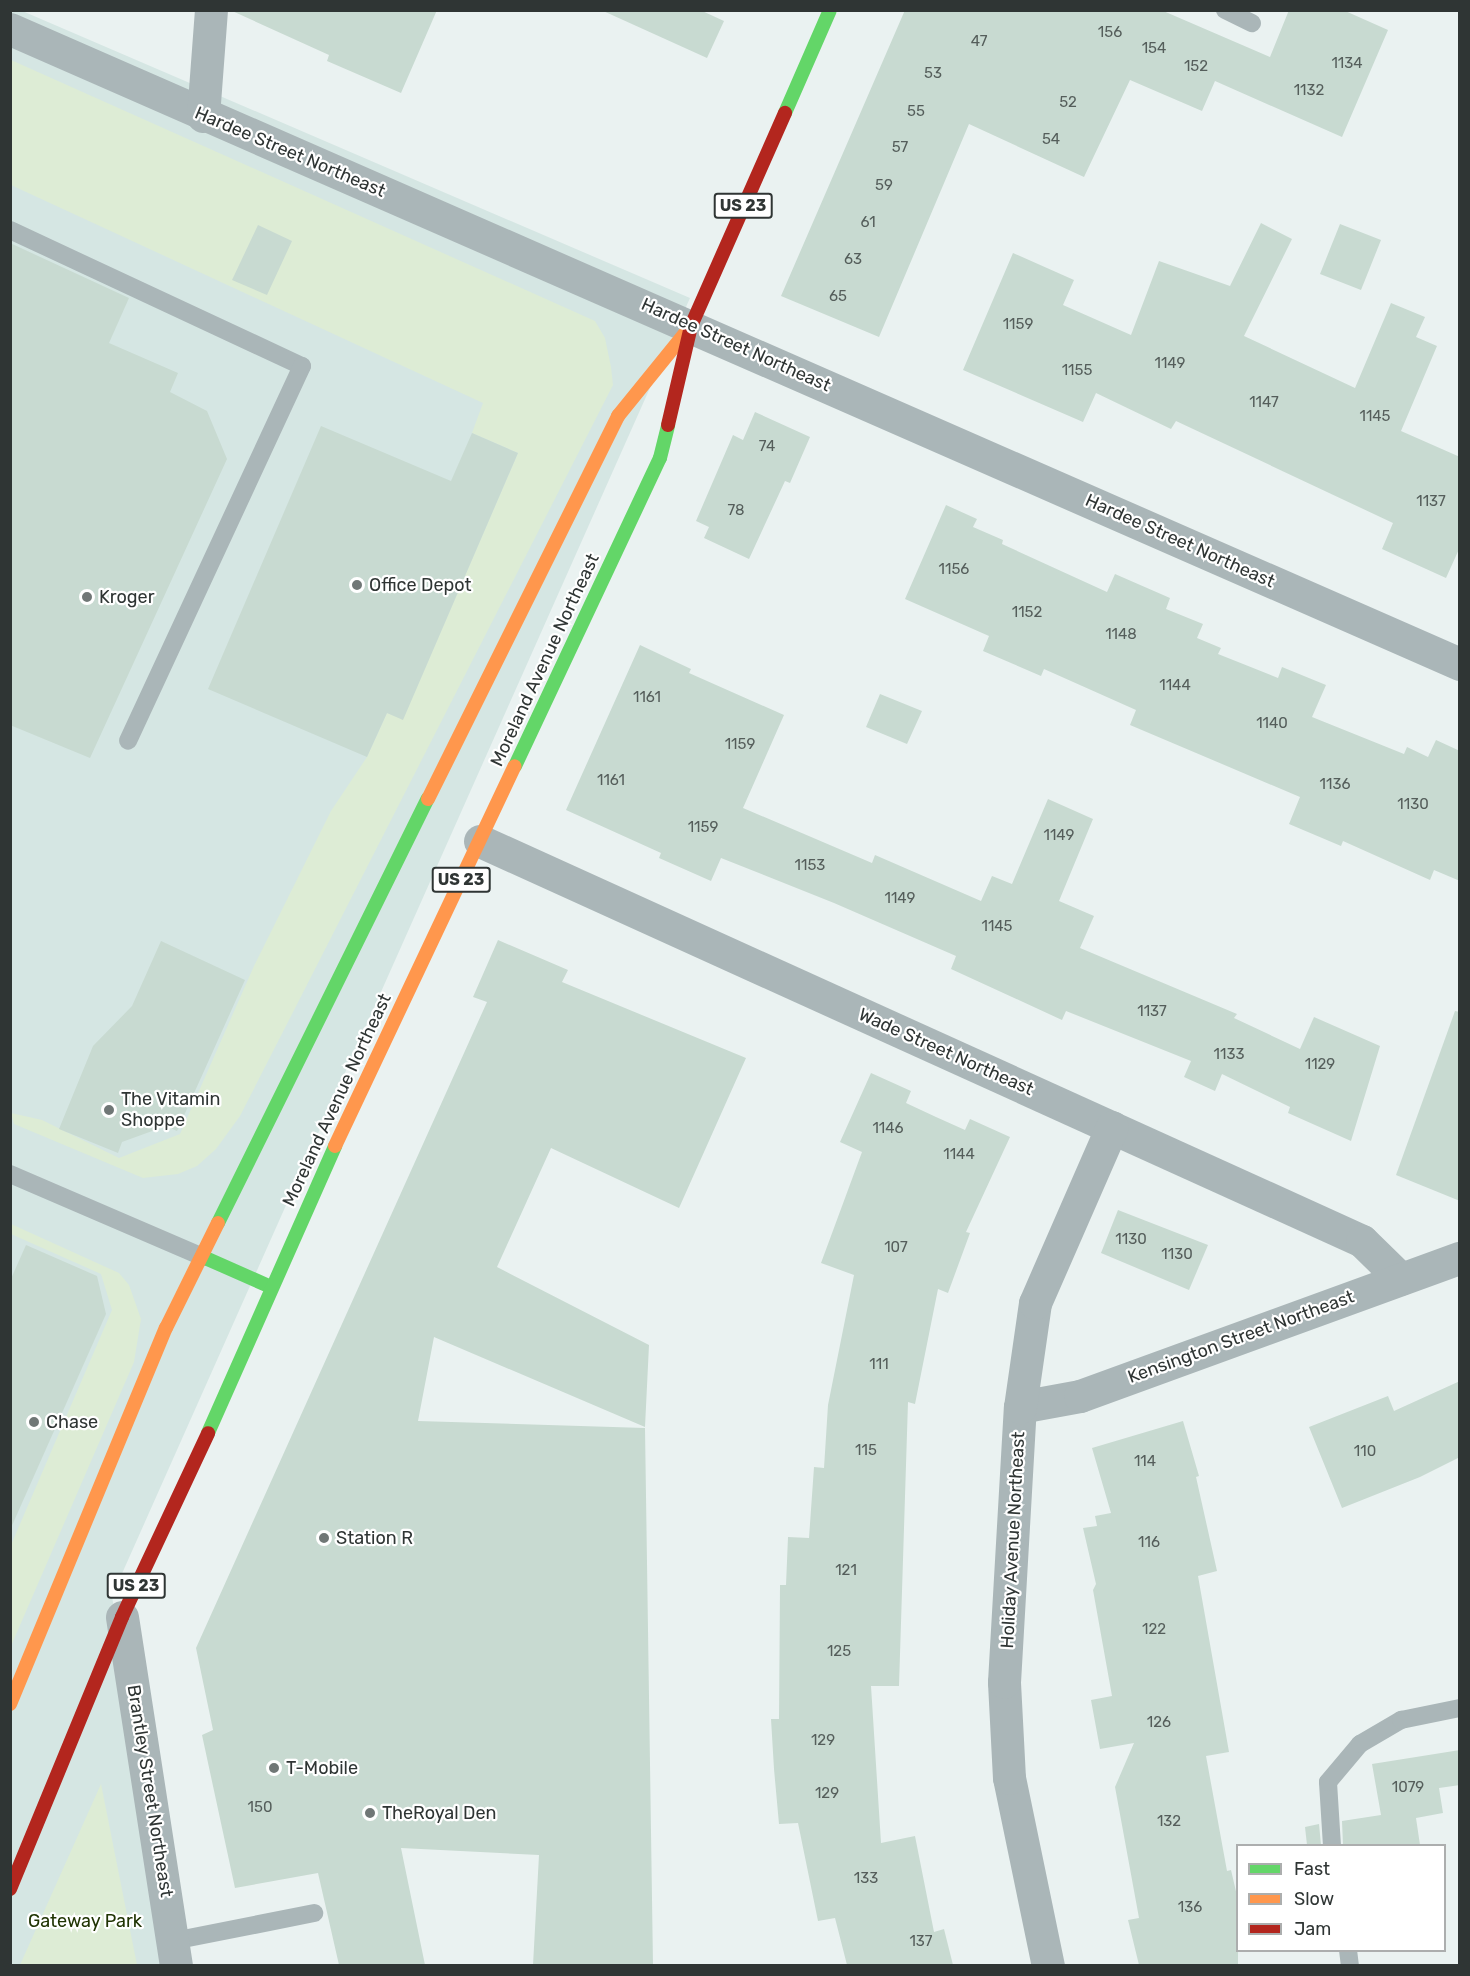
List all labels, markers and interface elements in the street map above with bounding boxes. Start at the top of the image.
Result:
house number: 156 [1098,24,1122,42]
house number: 47 [971,33,987,51]
house number: 154 [1142,40,1166,58]
house number: 1134 [1331,55,1363,73]
house number: 152 [1184,58,1208,76]
house number: 53 [924,65,942,83]
house number: 1132 [1294,82,1324,100]
house number: 52 [1059,94,1077,112]
street label: Hardee Street Northeast [191,102,389,202]
house number: 55 [907,103,925,121]
house number: 54 [1042,131,1060,149]
house number: 57 [892,139,908,157]
house number: 59 [875,177,893,195]
road number: US 23 [713,193,773,219]
house number: 61 [860,214,876,232]
house number: 63 [844,251,862,269]
house number: 65 [829,288,847,306]
street label: Hardee Street Northeast [638,293,834,397]
house number: 1159 [1003,316,1033,334]
house number: 1149 [1155,355,1185,373]
house number: 1155 [1062,362,1092,380]
house number: 1147 [1249,394,1279,412]
house number: 1145 [1359,408,1391,426]
house number: 74 [759,438,775,456]
street label: Hardee Street Northeast [1082,489,1278,593]
house number: 1137 [1416,493,1446,511]
house number: 78 [727,502,745,520]
street label: Moreland Avenue Northeast [486,550,604,770]
house number: 1156 [939,561,969,579]
place label: Office Depot [369,574,472,596]
marker: Office Depot [350,578,364,592]
place label: Kroger [99,586,154,608]
marker: Kroger [80,590,94,604]
house number: 1152 [1012,604,1042,622]
house number: 1148 [1105,626,1137,644]
house number: 1144 [1159,677,1191,695]
house number: 1161 [633,689,661,707]
house number: 1140 [1256,715,1288,733]
house number: 1159 [725,736,755,754]
house number: 1161 [597,772,625,790]
house number: 1136 [1320,776,1350,794]
house number: 1130 [1397,796,1429,814]
house number: 1159 [688,819,718,837]
house number: 1149 [1044,827,1074,845]
house number: 1153 [795,857,825,875]
road number: US 23 [431,867,491,893]
house number: 1149 [885,890,915,908]
house number: 1145 [981,918,1013,936]
street label: Moreland Avenue Northeast [278,990,396,1210]
house number: 1137 [1137,1003,1167,1021]
street label: Wade Street Northeast [855,1004,1037,1100]
house number: 1133 [1214,1046,1244,1064]
house number: 1129 [1305,1056,1335,1074]
place label: The Vitamin Shoppe [121,1089,221,1132]
marker: The Vitamin Shoppe [102,1103,116,1117]
house number: 1146 [872,1120,904,1138]
house number: 1144 [943,1146,975,1164]
house number: 1130 [1115,1231,1147,1249]
house number: 107 [884,1239,908,1257]
house number: 1130 [1161,1246,1193,1264]
street label: Kensington Street Northeast [1125,1286,1357,1388]
house number: 111 [869,1356,889,1374]
place label: Chase [46,1411,98,1433]
marker: Chase [27,1415,41,1429]
street label: Holiday Avenue Northeast [997,1431,1029,1649]
house number: 115 [855,1442,877,1460]
house number: 110 [1354,1443,1376,1461]
house number: 114 [1134,1453,1156,1471]
place label: Station R [336,1527,413,1549]
marker: Station R [317,1531,331,1545]
house number: 116 [1138,1534,1160,1552]
house number: 121 [835,1562,857,1580]
road number: US 23 [106,1573,166,1599]
house number: 122 [1142,1621,1166,1639]
house number: 125 [827,1643,851,1661]
street label: Brantley Street Northeast [122,1683,178,1899]
house number: 126 [1147,1714,1171,1732]
house number: 129 [811,1732,835,1750]
place label: T-Mobile [286,1757,358,1779]
marker: T-Mobile [267,1761,281,1775]
house number: 1079 [1392,1779,1424,1797]
house number: 129 [815,1785,839,1803]
house number: 150 [248,1799,272,1817]
place label: TheRoyal Den [382,1802,496,1824]
marker: TheRoyal Den [363,1806,377,1820]
house number: 132 [1157,1813,1181,1831]
legend [1236,1844,1446,1952]
text: Fast [1294,1858,1330,1880]
house number: 133 [854,1870,878,1888]
text: Slow [1294,1888,1334,1910]
house number: 136 [1178,1899,1202,1917]
park label: Gateway Park [28,1910,142,1932]
text: Jam [1294,1918,1331,1940]
house number: 137 [909,1933,933,1951]

